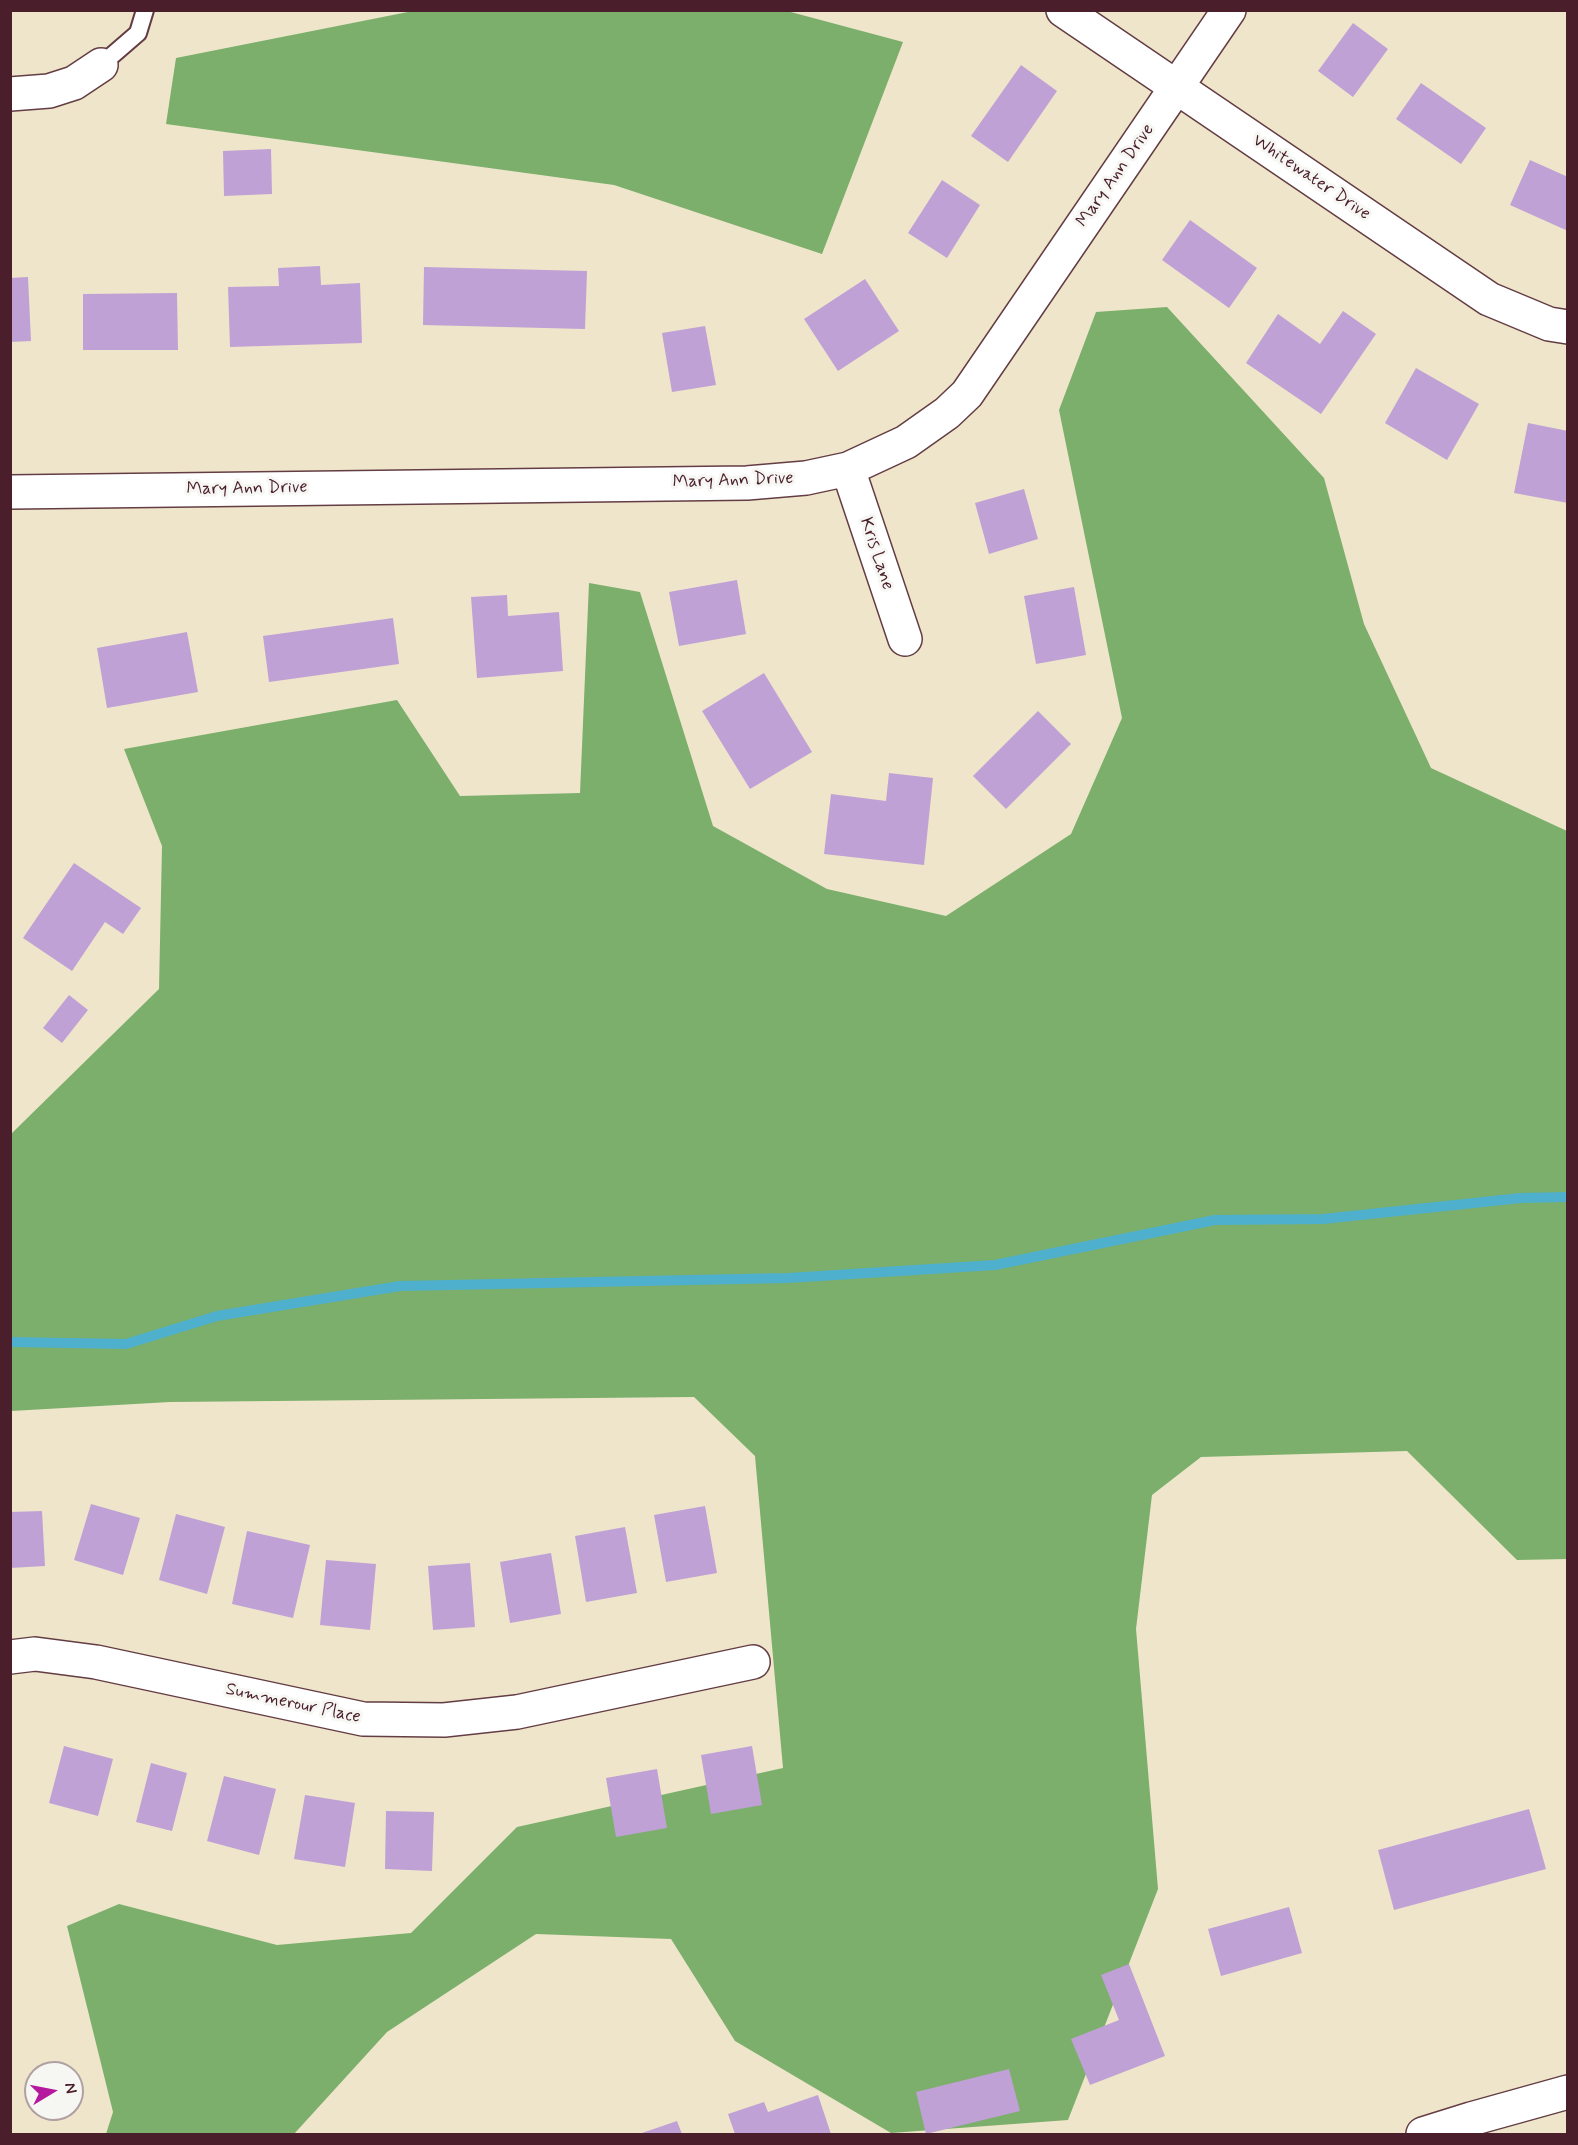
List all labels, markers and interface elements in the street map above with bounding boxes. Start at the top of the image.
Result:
street label: Mary Ann Drive [1072,120,1160,232]
street label: Whitewater Drive [1248,130,1374,226]
street label: Mary Ann Drive [672,468,794,494]
street label: Mary Ann Drive [186,477,308,501]
street label: Kris Lane [854,515,898,593]
street label: Summerour Place [223,1679,363,1729]
north arrow [24,2061,84,2121]
text: N [59,2081,82,2095]

